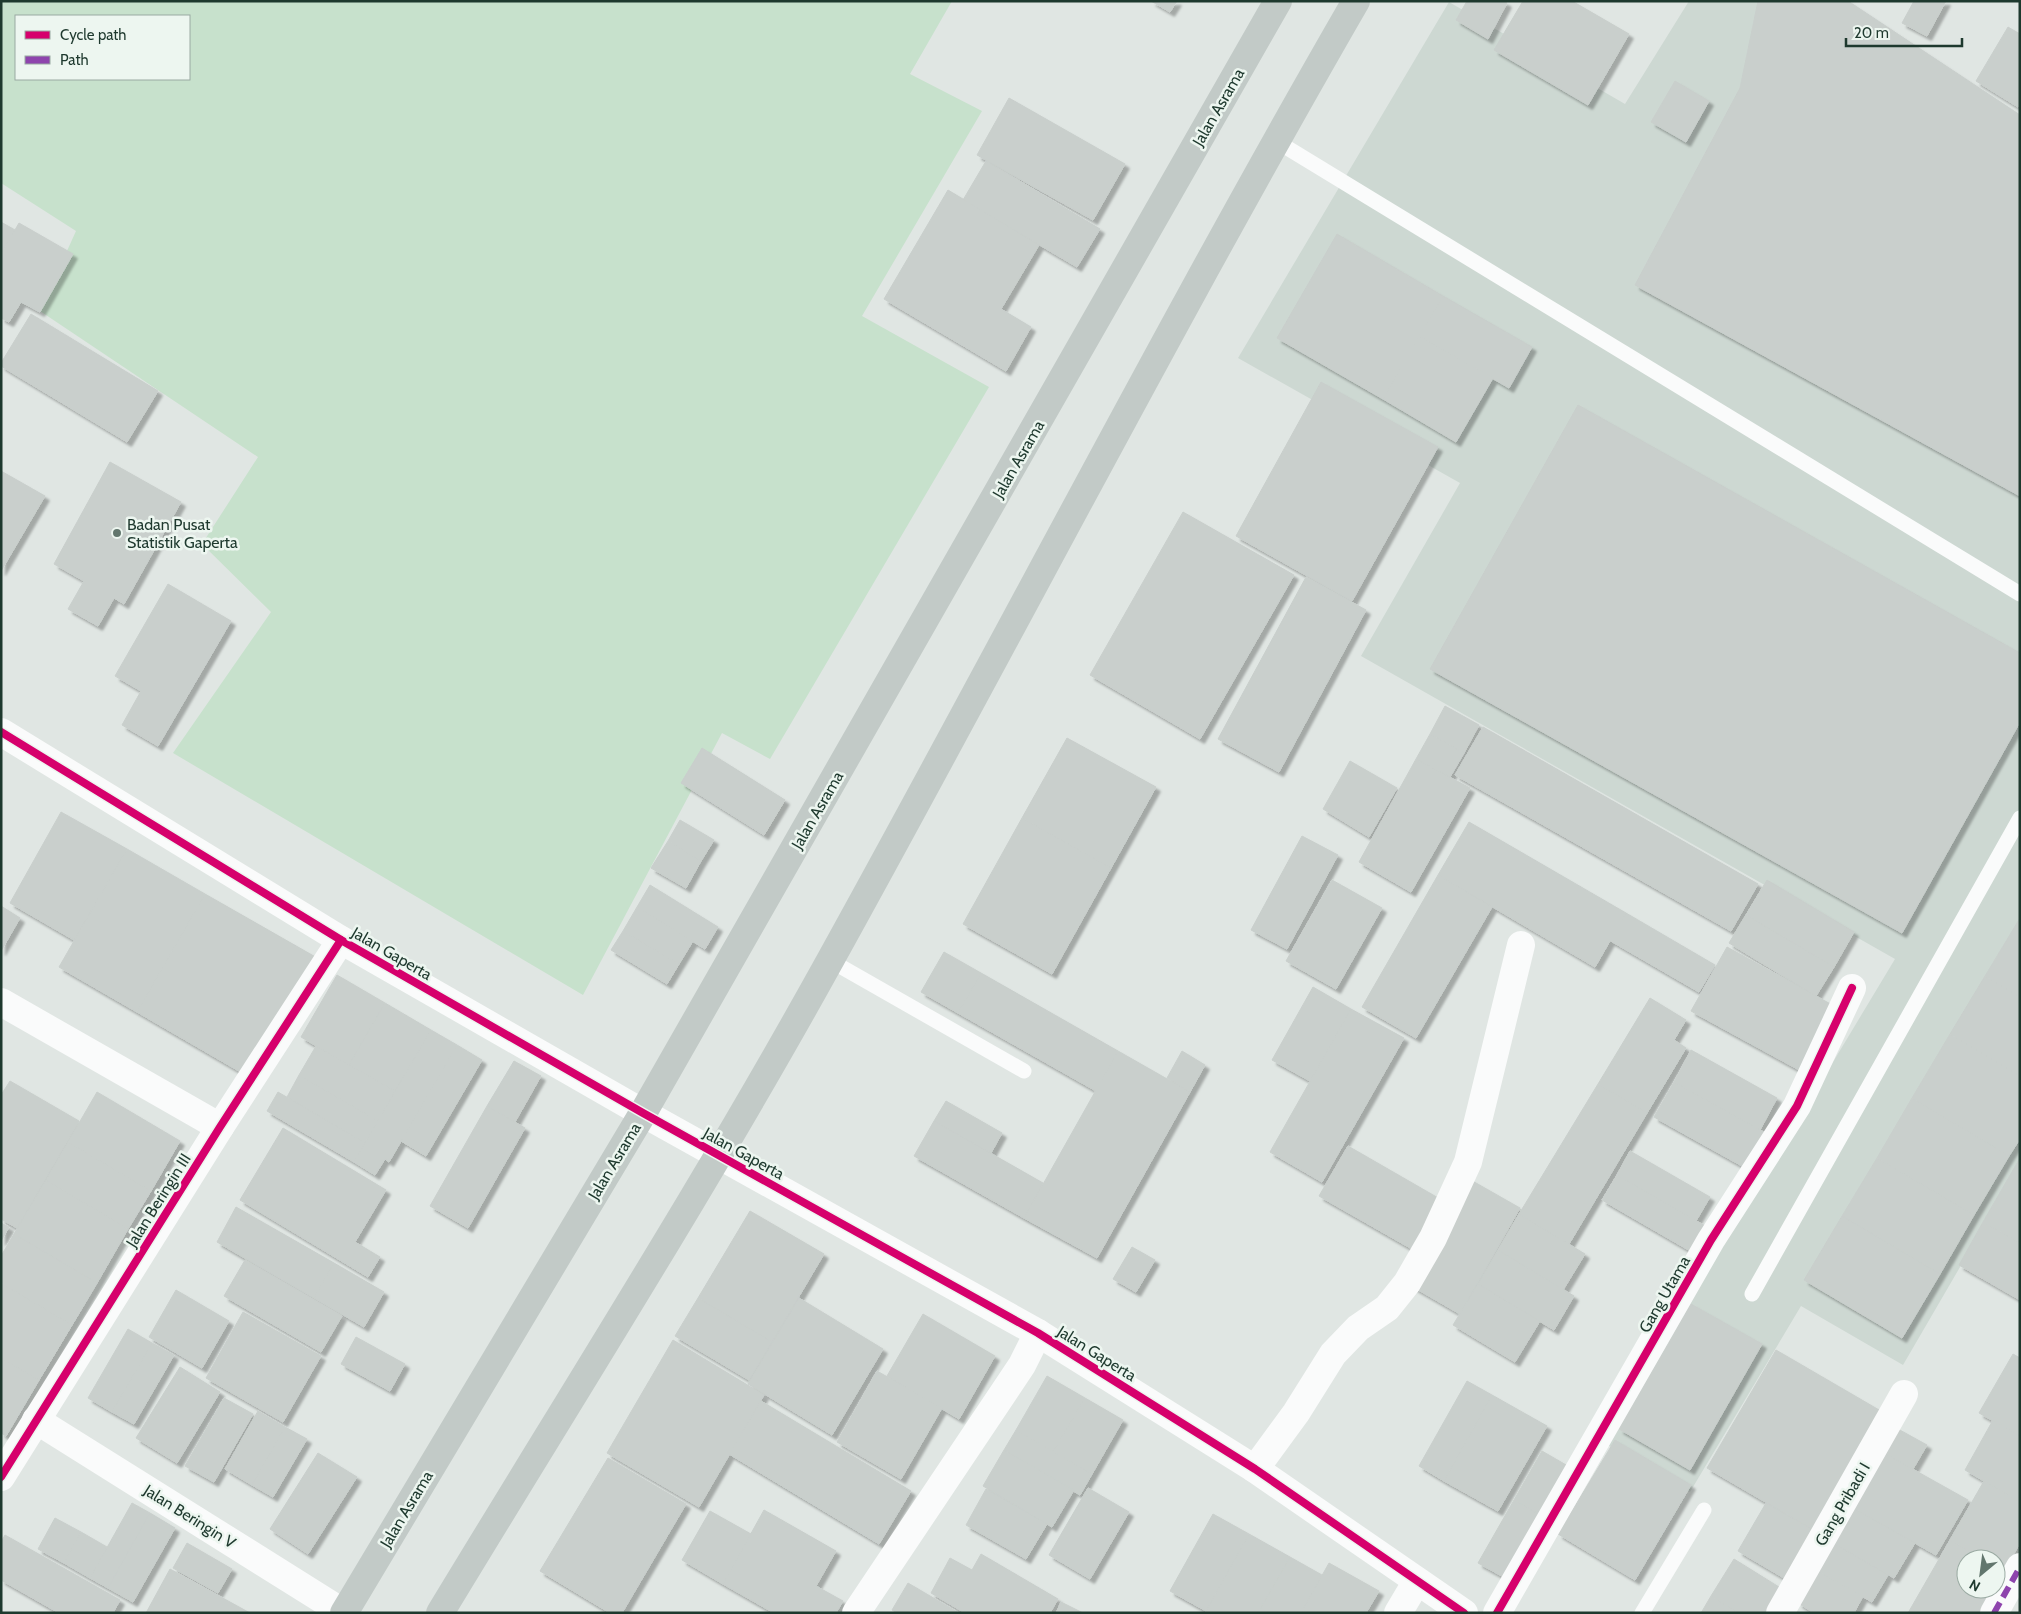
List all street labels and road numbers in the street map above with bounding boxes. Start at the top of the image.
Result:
street label: Jalan Asrama [1188,65,1248,150]
street label: Jalan Asrama [988,417,1048,502]
street label: Jalan Asrama [787,768,847,853]
street label: Jalan Gaperta [347,922,435,984]
street label: Jalan Asrama [584,1119,645,1204]
street label: Jalan Gaperta [699,1123,788,1184]
street label: Jalan Beringin III [121,1150,195,1252]
street label: Gang Utama [1635,1252,1694,1336]
street label: Jalan Gaperta [1053,1321,1140,1385]
street label: Gang Pribadi I [1811,1459,1874,1549]
street label: Jalan Asrama [376,1467,437,1552]
street label: Jalan Beringin V [139,1480,239,1552]

